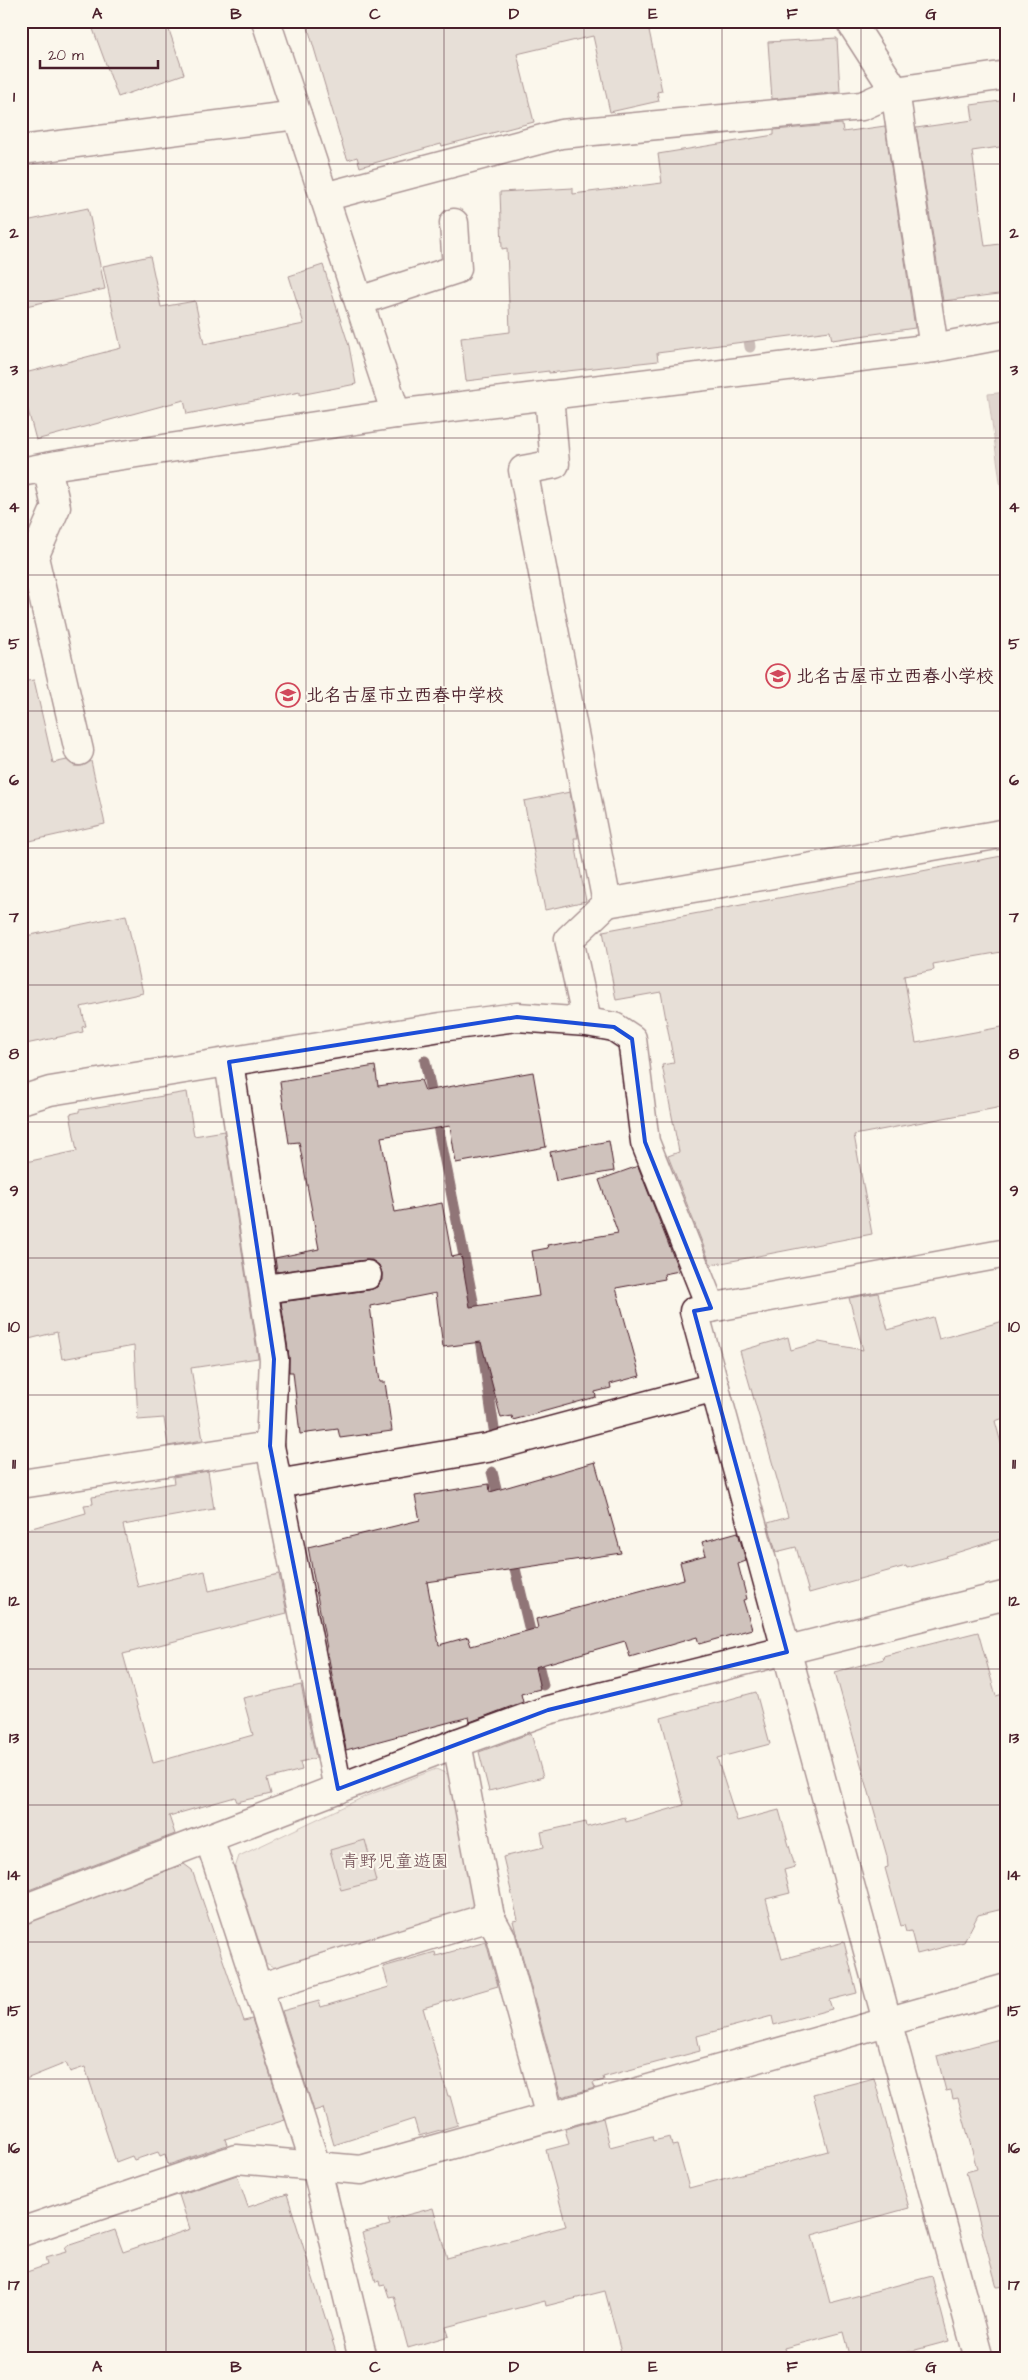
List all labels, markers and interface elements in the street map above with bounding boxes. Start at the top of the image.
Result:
text: A [92,3,103,25]
text: B [230,3,242,25]
text: C [369,3,381,25]
text: D [509,3,520,25]
text: E [648,3,658,25]
text: F [786,3,798,25]
text: G [925,3,937,25]
scale bar [40,38,158,70]
text: 20 m [48,45,84,66]
text: 1 [13,86,16,108]
text: 1 [1013,86,1016,108]
text: 2 [8,222,19,244]
text: 2 [1008,222,1019,244]
text: 3 [9,359,19,381]
text: 3 [1009,359,1019,381]
text: 4 [9,496,20,518]
text: 4 [1009,496,1020,518]
text: 5 [8,633,20,655]
text: 5 [1008,633,1020,655]
school or university icon: 北名古屋市立西春小学校 [765,663,791,689]
place label: 北名古屋市立西春小学校 [796,664,994,689]
school or university icon: 北名古屋市立西春中学校 [275,682,301,708]
place label: 北名古屋市立西春中学校 [306,683,504,708]
text: 6 [9,769,19,791]
text: 6 [1009,769,1019,791]
text: 7 [8,906,19,928]
text: 7 [1008,906,1019,928]
text: 8 [9,1043,20,1065]
text: 8 [1009,1043,1020,1065]
text: 9 [9,1180,19,1202]
text: 9 [1009,1180,1019,1202]
text: 10 [8,1316,20,1338]
text: 10 [1008,1316,1020,1338]
text: 11 [12,1453,17,1475]
text: 11 [1012,1453,1017,1475]
text: 12 [8,1590,20,1612]
text: 12 [1008,1590,1020,1612]
text: 13 [9,1727,20,1749]
text: 13 [1009,1727,1020,1749]
park label: 青野児童遊園 [341,1849,449,1874]
text: 14 [8,1864,21,1886]
text: 14 [1008,1864,1021,1886]
text: 15 [7,2000,21,2022]
text: 15 [1007,2000,1021,2022]
text: 16 [8,2137,20,2159]
text: 16 [1008,2137,1020,2159]
text: 17 [8,2274,20,2296]
text: 17 [1008,2274,1020,2296]
text: A [92,2356,103,2378]
text: B [230,2356,242,2378]
text: C [369,2356,381,2378]
text: D [509,2356,520,2378]
text: E [648,2356,658,2378]
text: F [786,2356,798,2378]
text: G [925,2356,937,2378]

